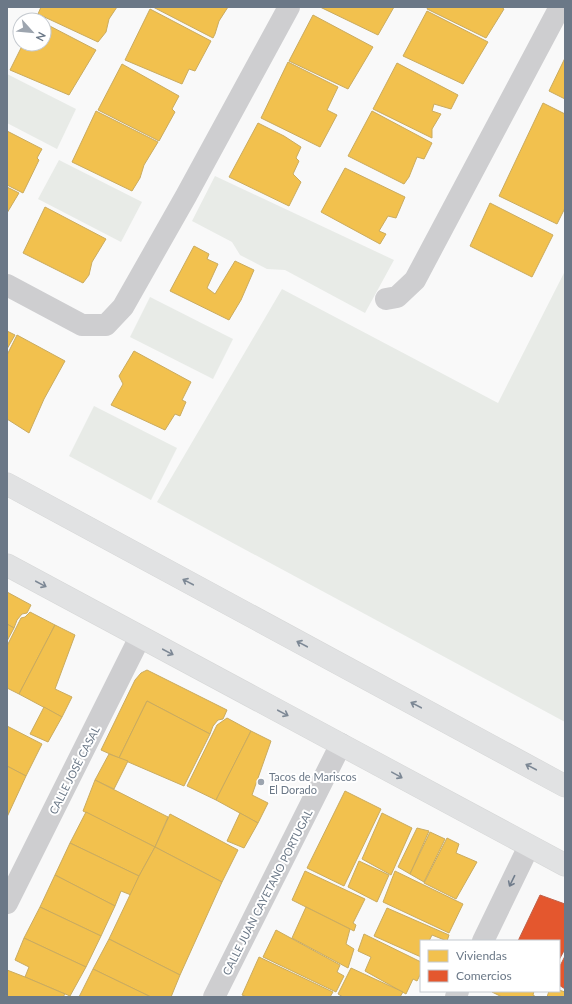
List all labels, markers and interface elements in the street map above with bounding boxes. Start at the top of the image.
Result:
north arrow [12,12,52,52]
text: N [34,30,49,43]
one-way arrow [182,578,194,585]
one-way arrow [35,580,47,588]
one-way arrow [296,639,308,647]
one-way arrow [162,648,174,656]
one-way arrow [410,701,422,709]
one-way arrow [277,710,289,717]
street label: CALLE JOSÉ CASAL [46,723,102,816]
one-way arrow [525,763,537,771]
place label: Tacos de Mariscos El Dorado [269,770,357,796]
one-way arrow [391,771,403,779]
marker: Tacos de Mariscos El Dorado [256,777,266,787]
street label: CALLE JUAN CAYETANO PORTUGAL [219,807,315,977]
one-way arrow [508,875,515,887]
legend [420,940,560,992]
text: Viviendas [456,948,507,963]
text: Comercios [456,968,512,983]

